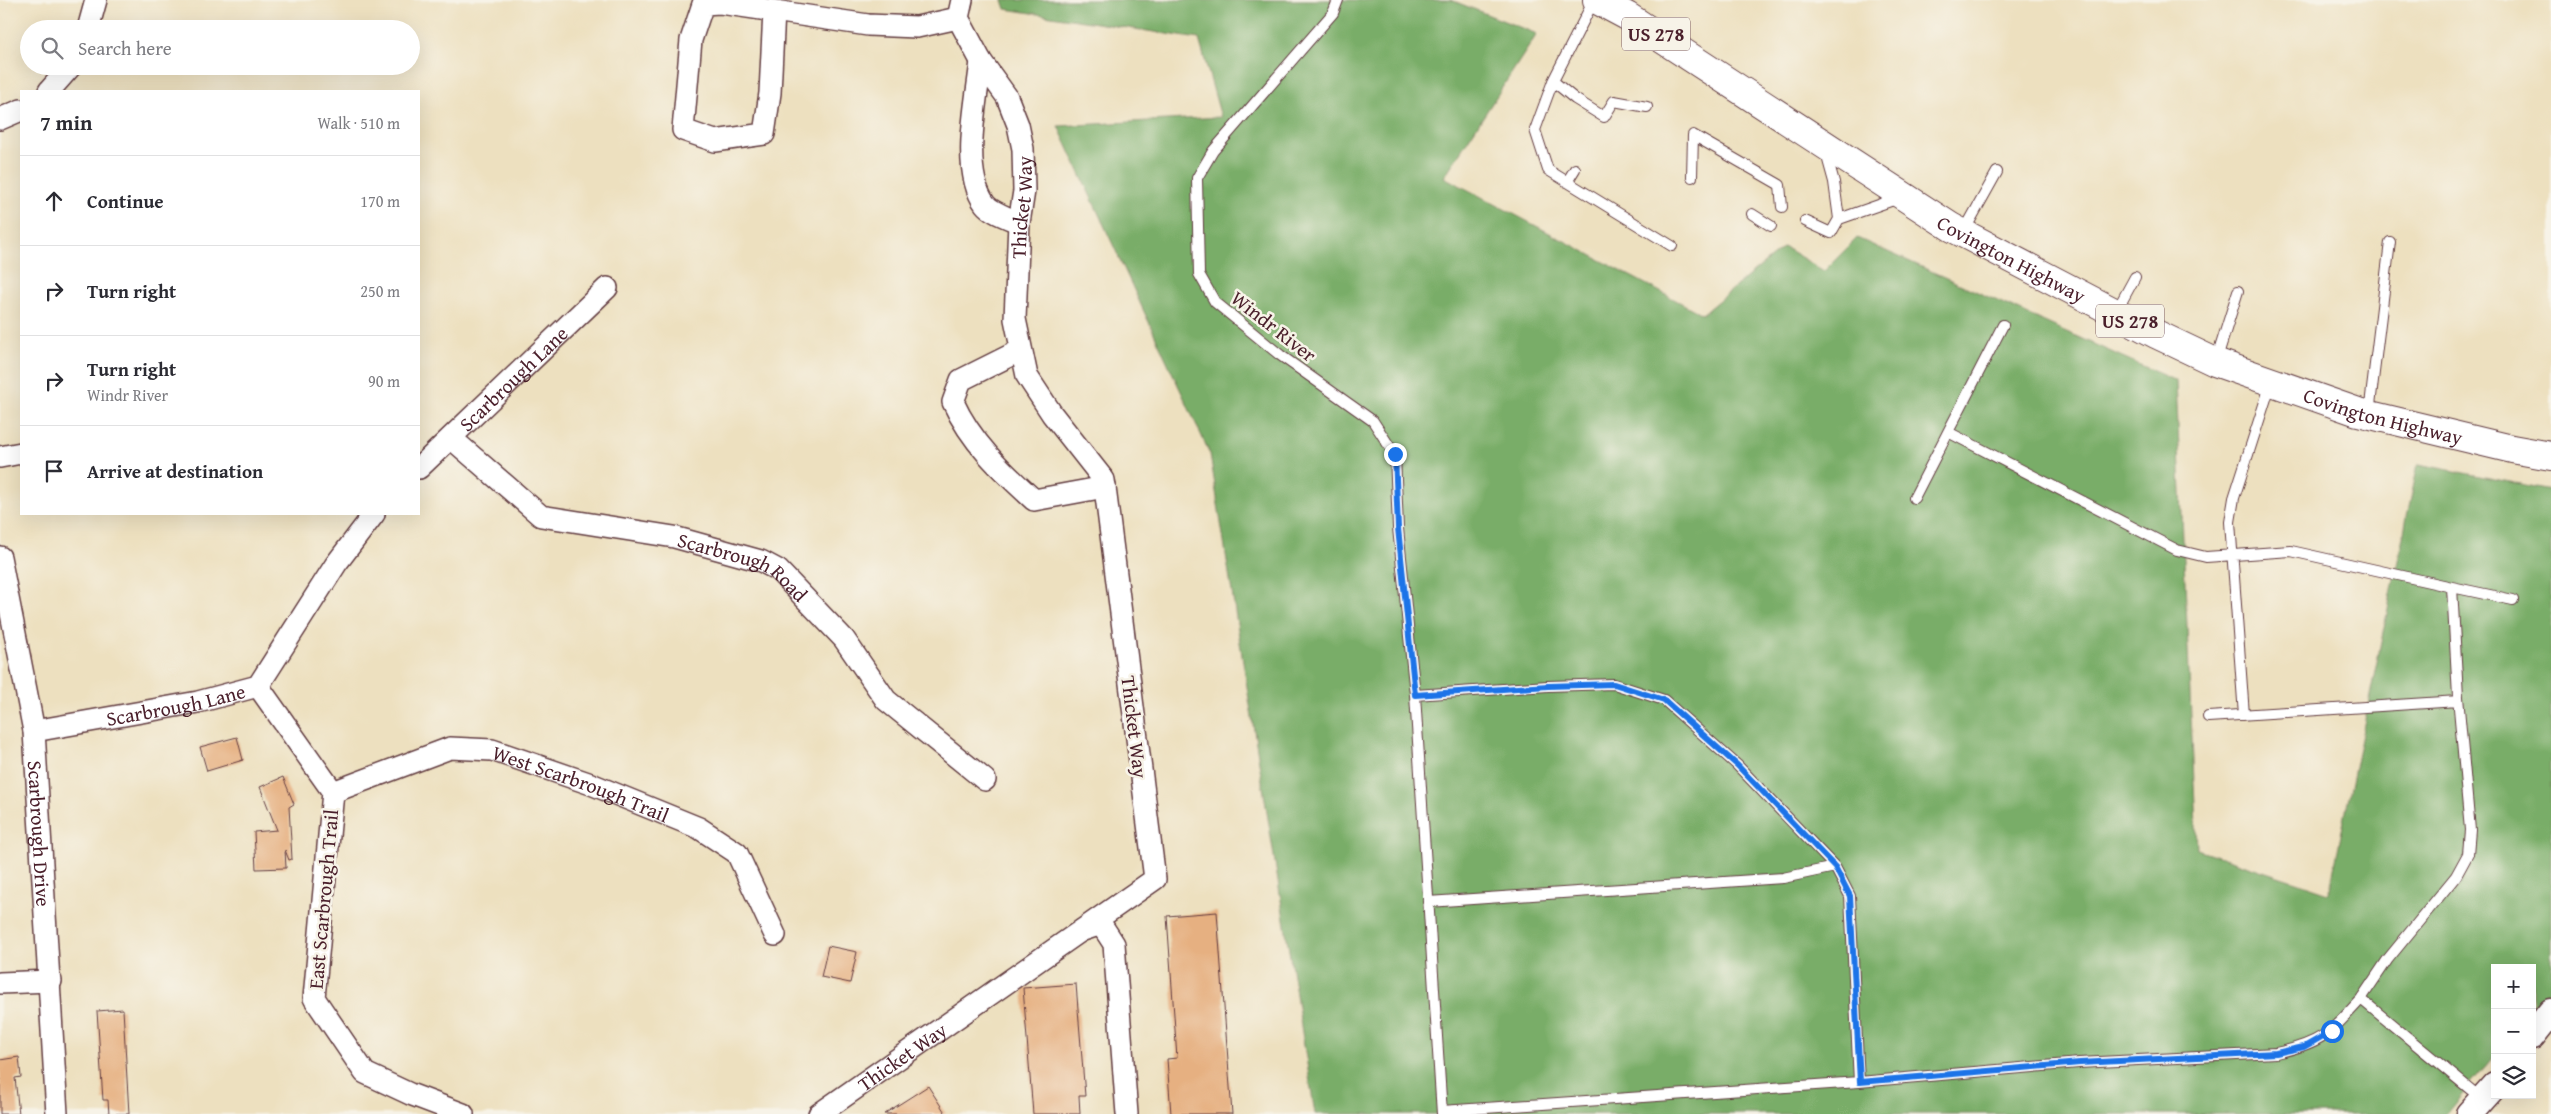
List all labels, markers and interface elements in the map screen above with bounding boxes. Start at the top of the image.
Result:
road number: US 278 [1622,18,1690,50]
search box [20,20,420,75]
icon: search [38,34,66,62]
text: Search here [78,34,172,62]
text: 7 min [40,107,92,138]
text: Walk · 510 m [317,111,400,135]
street label: Thicket Way [1003,156,1039,259]
icon: ahead [40,187,68,215]
text: Continue [87,187,164,215]
text: 170 m [360,189,400,213]
street label: Covington Highway [1932,207,2091,309]
icon: right [40,277,68,305]
text: Turn right [87,277,176,305]
text: 250 m [360,279,400,303]
street label: Windr River [1225,283,1323,369]
road number: US 278 [2096,304,2164,338]
street label: Scarbrough Lane [452,319,574,437]
text: Turn right [87,355,176,383]
icon: right [40,367,68,395]
text: 90 m [368,369,400,393]
street label: Covington Highway [2300,380,2466,451]
text: Windr River [87,383,168,407]
route end [1384,443,1407,466]
icon: arrive [40,457,68,485]
text: Arrive at destination [87,457,263,485]
street label: Scarbrough Road [675,524,815,608]
street label: Thicket Way [1114,674,1156,780]
street label: Scarbrough Lane [104,676,248,732]
street label: West Scarbrough Trail [489,737,674,829]
street label: Scarbrough Drive [21,760,59,907]
street label: East Scarbrough Trail [301,808,345,990]
map controls [2491,964,2536,1099]
button: + [2491,964,2536,1009]
button: − [2491,1009,2536,1054]
street label: Thicket Way [851,1015,952,1097]
route start [2321,1020,2344,1043]
button: layers [2491,1054,2536,1099]

